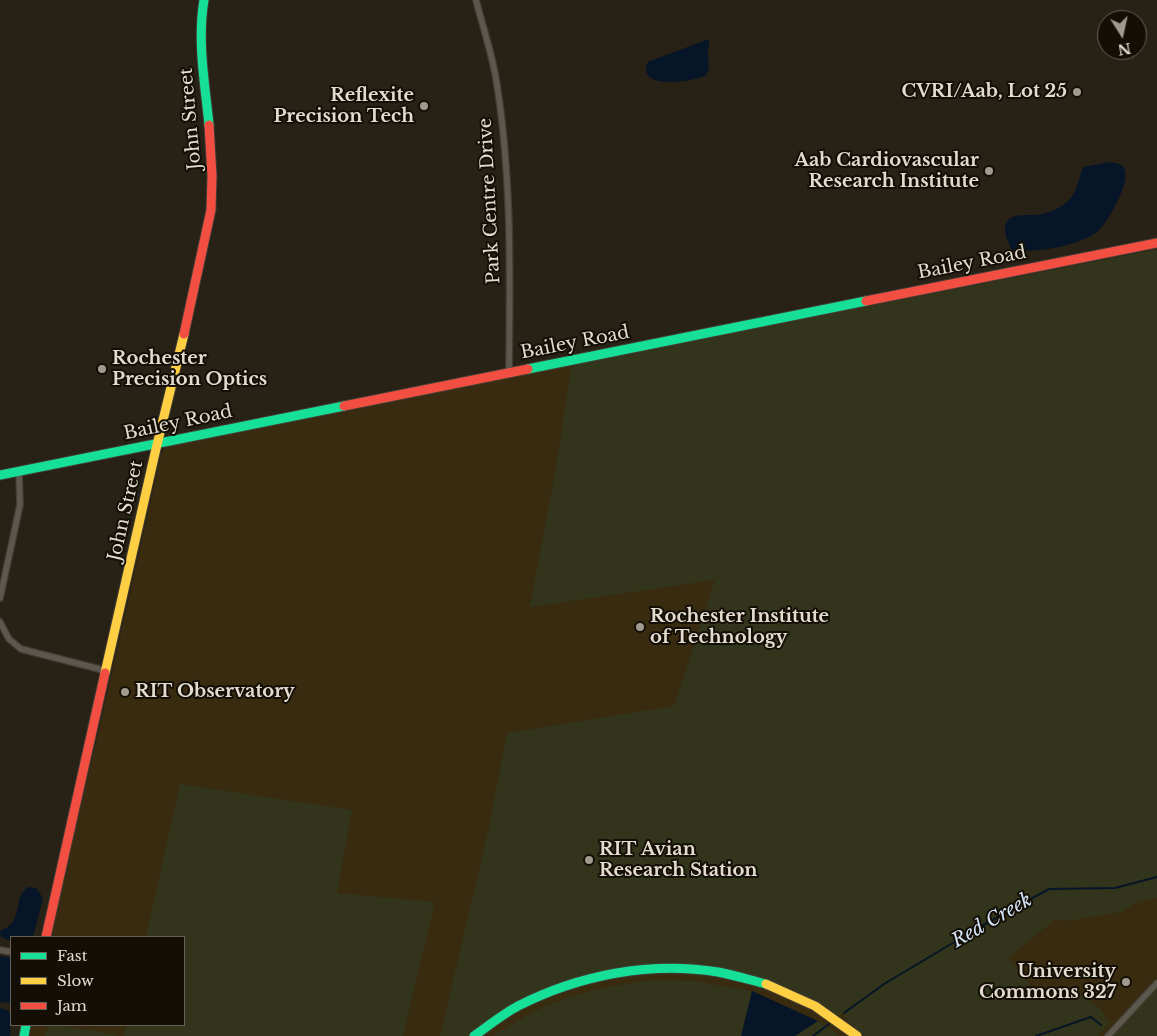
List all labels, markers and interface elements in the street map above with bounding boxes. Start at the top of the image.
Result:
north arrow [1097,10,1147,60]
text: N [1116,39,1132,59]
street label: John Street [176,67,206,171]
place label: CVRI/Aab, Lot 25 [901,81,1067,103]
place label: Reflexite Precision Tech [273,85,414,128]
marker: CVRI/Aab, Lot 25 [1071,86,1083,98]
marker: Reflexite Precision Tech [418,100,430,112]
street label: Park Centre Drive [475,117,505,285]
place label: Aab Cardiovascular Research Institute [794,150,979,192]
marker: Aab Cardiovascular Research Institute [983,165,995,177]
street label: Bailey Road [916,242,1028,284]
street label: Bailey Road [519,322,631,364]
place label: Rochester Precision Optics [112,348,267,390]
marker: Rochester Precision Optics [96,363,108,375]
street label: Bailey Road [122,401,234,445]
street label: John Street [104,459,148,563]
place label: Rochester Institute of Technology [650,606,829,649]
marker: Rochester Institute of Technology [634,621,646,633]
place label: RIT Observatory [135,681,295,703]
marker: RIT Observatory [119,686,131,698]
place label: RIT Avian Research Station [599,839,757,882]
marker: RIT Avian Research Station [583,854,595,866]
water label: Red Creek [948,889,1036,953]
legend [10,936,185,1026]
text: Fast [57,946,87,965]
place label: University Commons 327 [979,961,1116,1004]
text: Slow [57,971,94,990]
marker: University Commons 327 [1120,976,1132,988]
text: Jam [57,996,87,1015]

